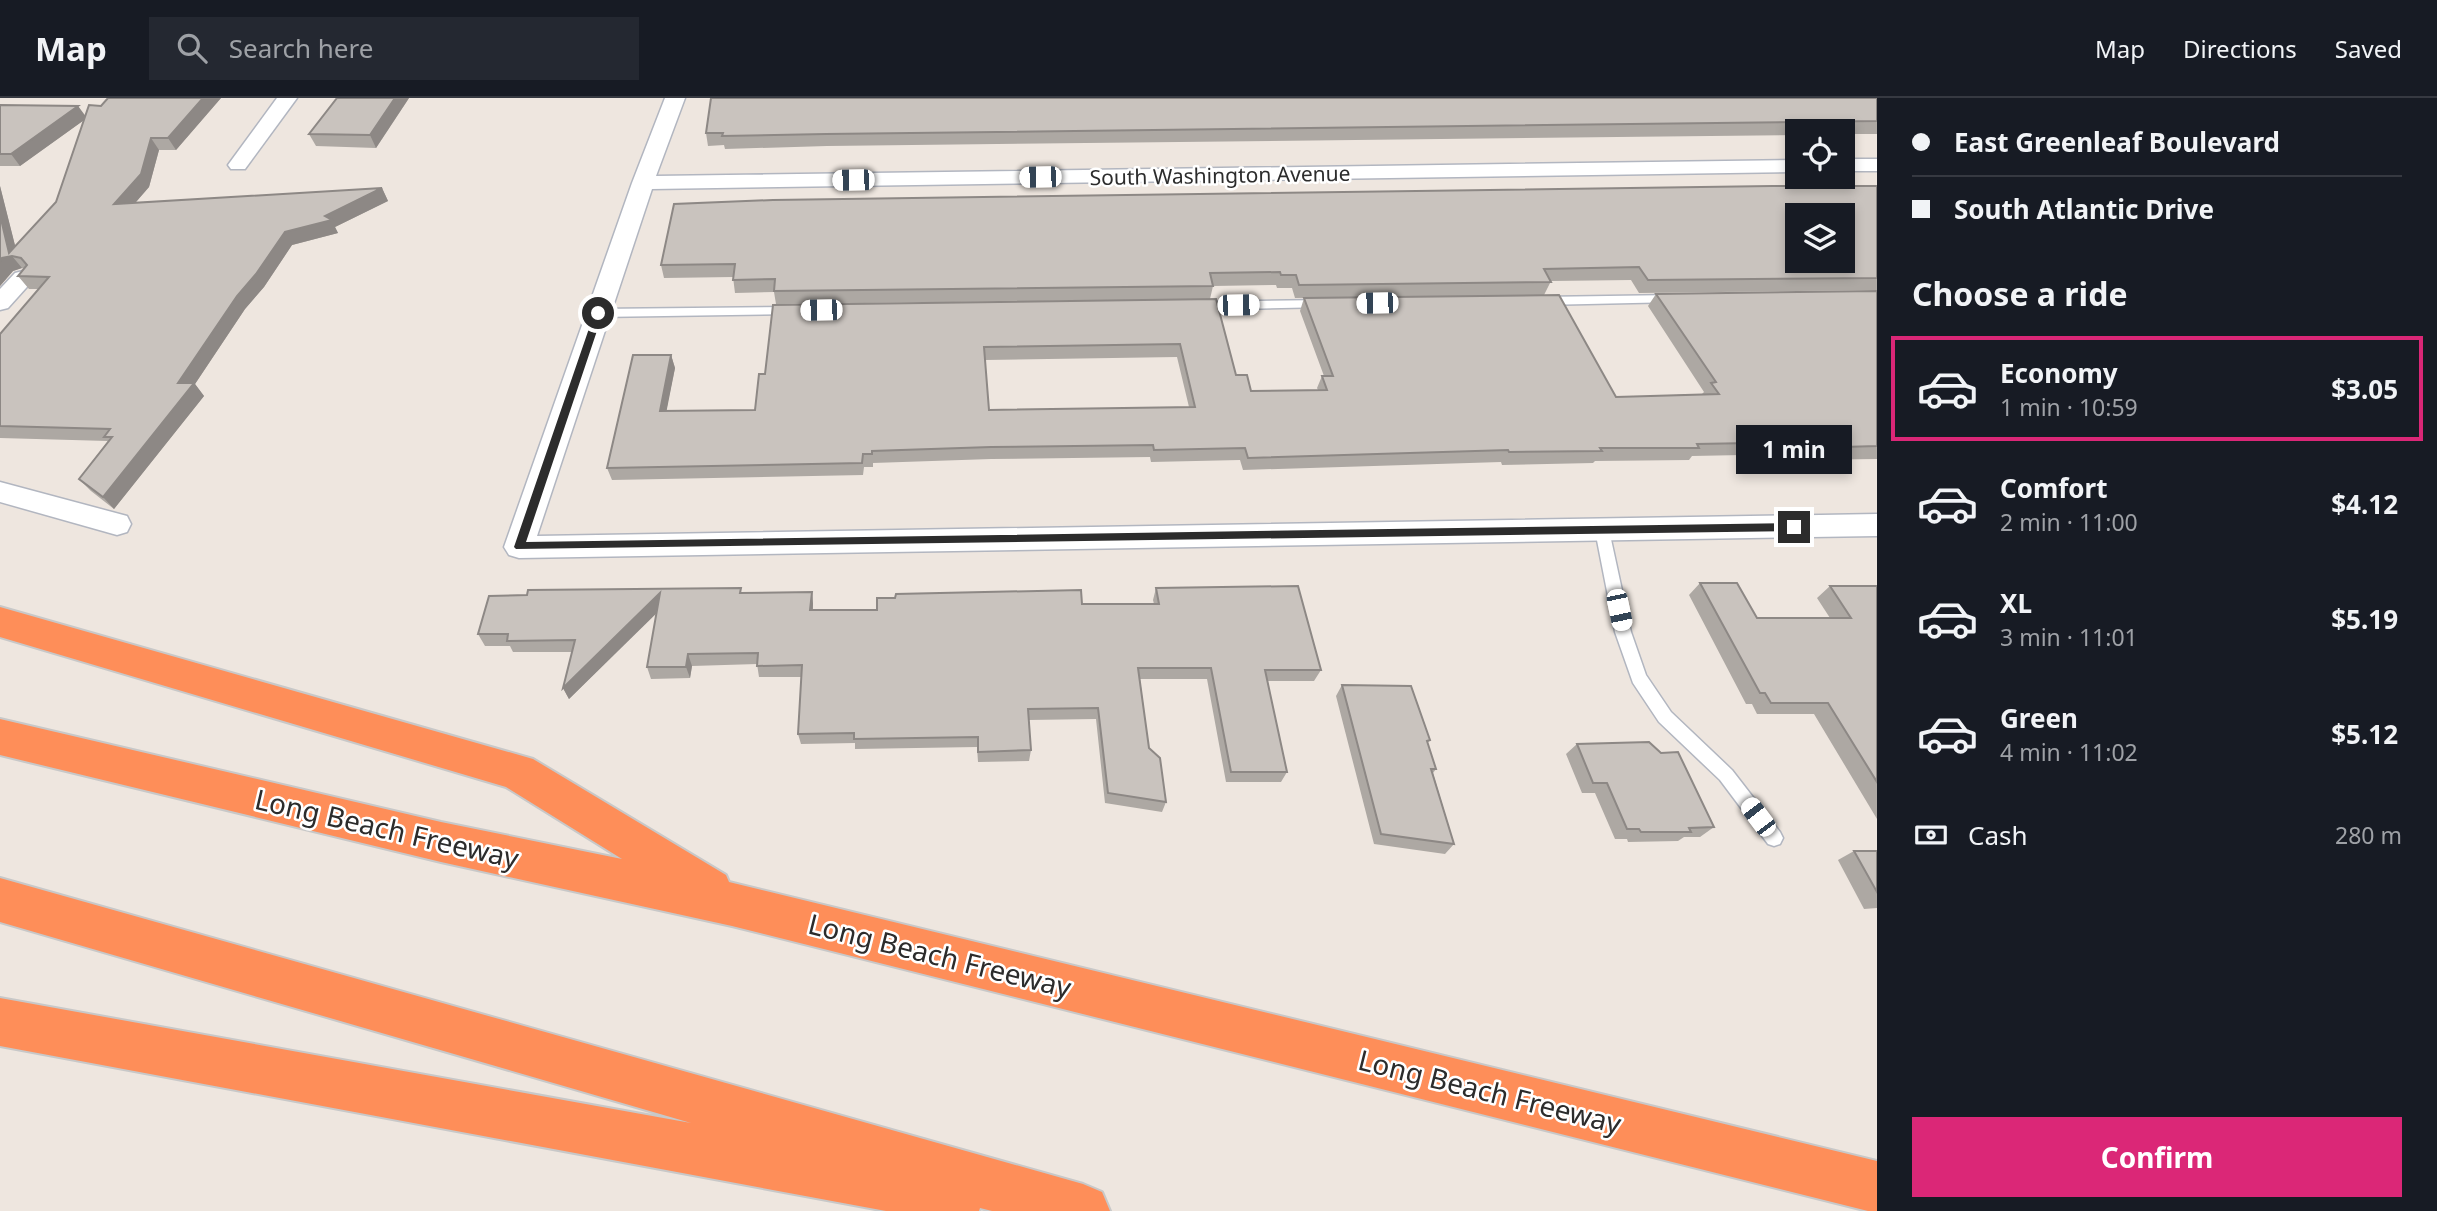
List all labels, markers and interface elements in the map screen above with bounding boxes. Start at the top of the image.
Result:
search box [149,17,639,80]
text: Map [35,26,107,71]
icon: search [173,29,211,67]
text: Search here [229,30,373,66]
text: Map [2095,32,2145,65]
text: Directions [2183,32,2297,65]
text: Saved [2335,32,2402,65]
map controls [1785,119,1855,273]
button: locate [1785,119,1855,189]
text: East Greenleaf Boulevard [1954,124,2280,160]
street label: South Washington Avenue [1089,159,1351,191]
car [1019,166,1062,188]
car [832,169,875,191]
text: South Atlantic Drive [1954,191,2214,227]
button: layers [1785,203,1855,273]
text: Choose a ride [1912,272,2128,315]
car [1356,292,1399,314]
car [1217,294,1260,316]
route start [582,297,614,329]
car [800,299,843,321]
text: Economy [2000,355,2118,391]
icon: car [1916,357,1979,420]
text: $3.05 [2331,371,2398,407]
text: 1 min · 10:59 [2000,391,2138,423]
callout: 1 min [1736,426,1852,474]
text: 1 min [1762,433,1826,465]
text: Comfort [2000,470,2108,506]
icon: car [1916,472,1979,535]
text: $4.12 [2331,486,2398,522]
text: 2 min · 11:00 [2000,506,2138,538]
route end [1778,511,1810,543]
text: XL [2000,585,2032,621]
car [1605,587,1634,633]
icon: car [1916,587,1979,650]
text: $5.19 [2331,601,2398,637]
text: 3 min · 11:01 [2000,621,2138,653]
text: Green [2000,700,2078,736]
icon: car [1916,702,1979,765]
text: $5.12 [2331,716,2398,752]
text: 4 min · 11:02 [2000,736,2138,768]
street label: Long Beach Freeway [251,779,523,877]
car [1737,794,1780,840]
icon: cash [1912,816,1950,854]
text: Cash [1968,817,2028,853]
text: 280 m [2335,819,2402,851]
street label: Long Beach Freeway [805,904,1076,1006]
street label: Long Beach Freeway [1355,1040,1626,1142]
button: Confirm [1912,1117,2402,1197]

